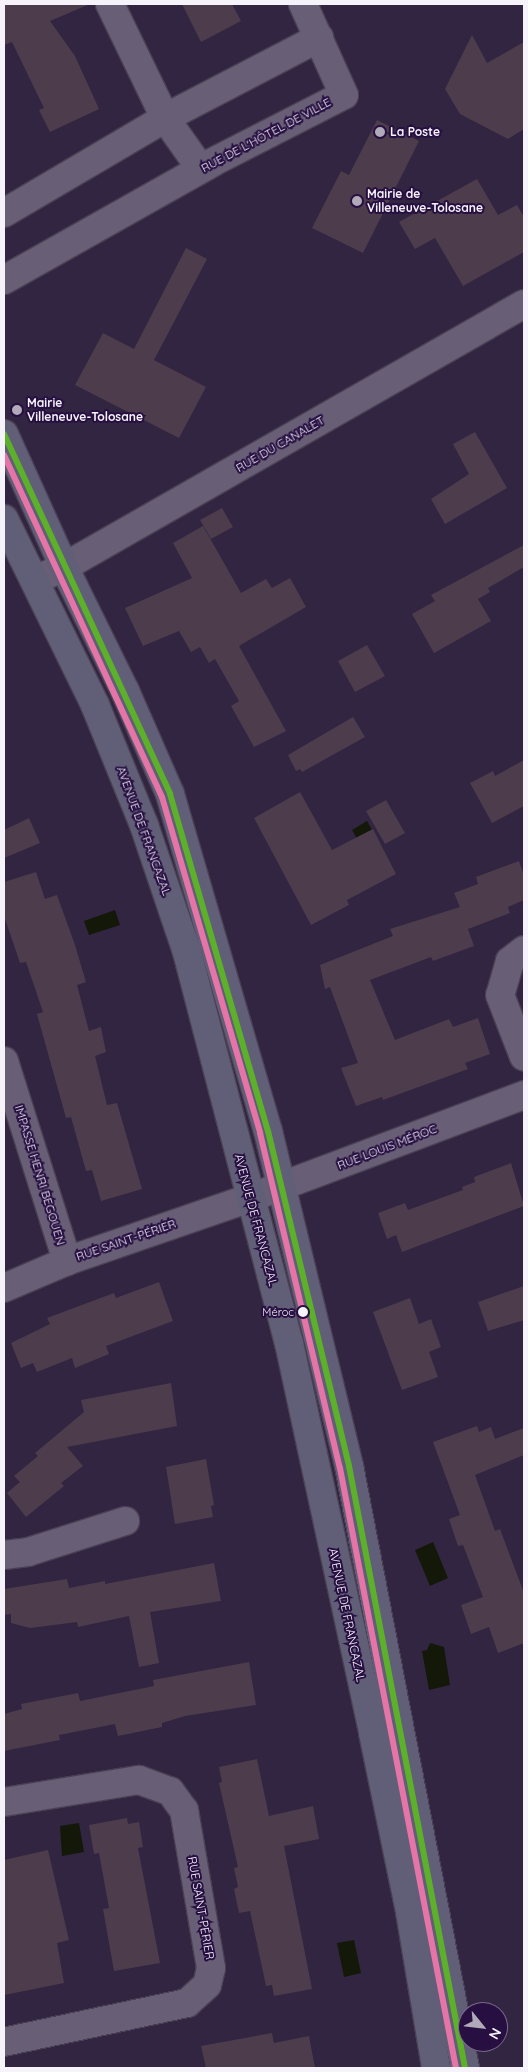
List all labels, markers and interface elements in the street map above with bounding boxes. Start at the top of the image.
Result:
street label: RUE DE L'HÔTEL DE VILLE [199,95,333,175]
place label: La Poste [390,125,440,139]
marker: La Poste [374,126,386,138]
place label: Mairie de Villeneuve-Tolosane [367,187,483,215]
marker: Mairie de Villeneuve-Tolosane [351,195,363,207]
place label: Mairie Villeneuve-Tolosane [27,396,143,424]
marker: Mairie Villeneuve-Tolosane [11,404,23,416]
street label: RUE DU CANALET [233,413,327,475]
street label: AVENUE DE FRANCAZAL [114,764,174,898]
street label: IMPASSE HENRI BEGOUEN [12,1103,68,1247]
street label: RUE LOUIS MÉROC [335,1121,439,1173]
street label: AVENUE DE FRANCAZAL [231,1152,281,1288]
street label: RUE SAINT-PÉRIER [74,1216,178,1264]
place label: Méroc [262,1305,294,1319]
marker: Méroc [298,1307,308,1317]
street label: AVENUE DE FRANCAZAL [326,1547,368,1683]
street label: RUE SAINT-PÉRIER [185,1855,217,1961]
north arrow [458,2002,508,2052]
text: N [485,2025,506,2043]

